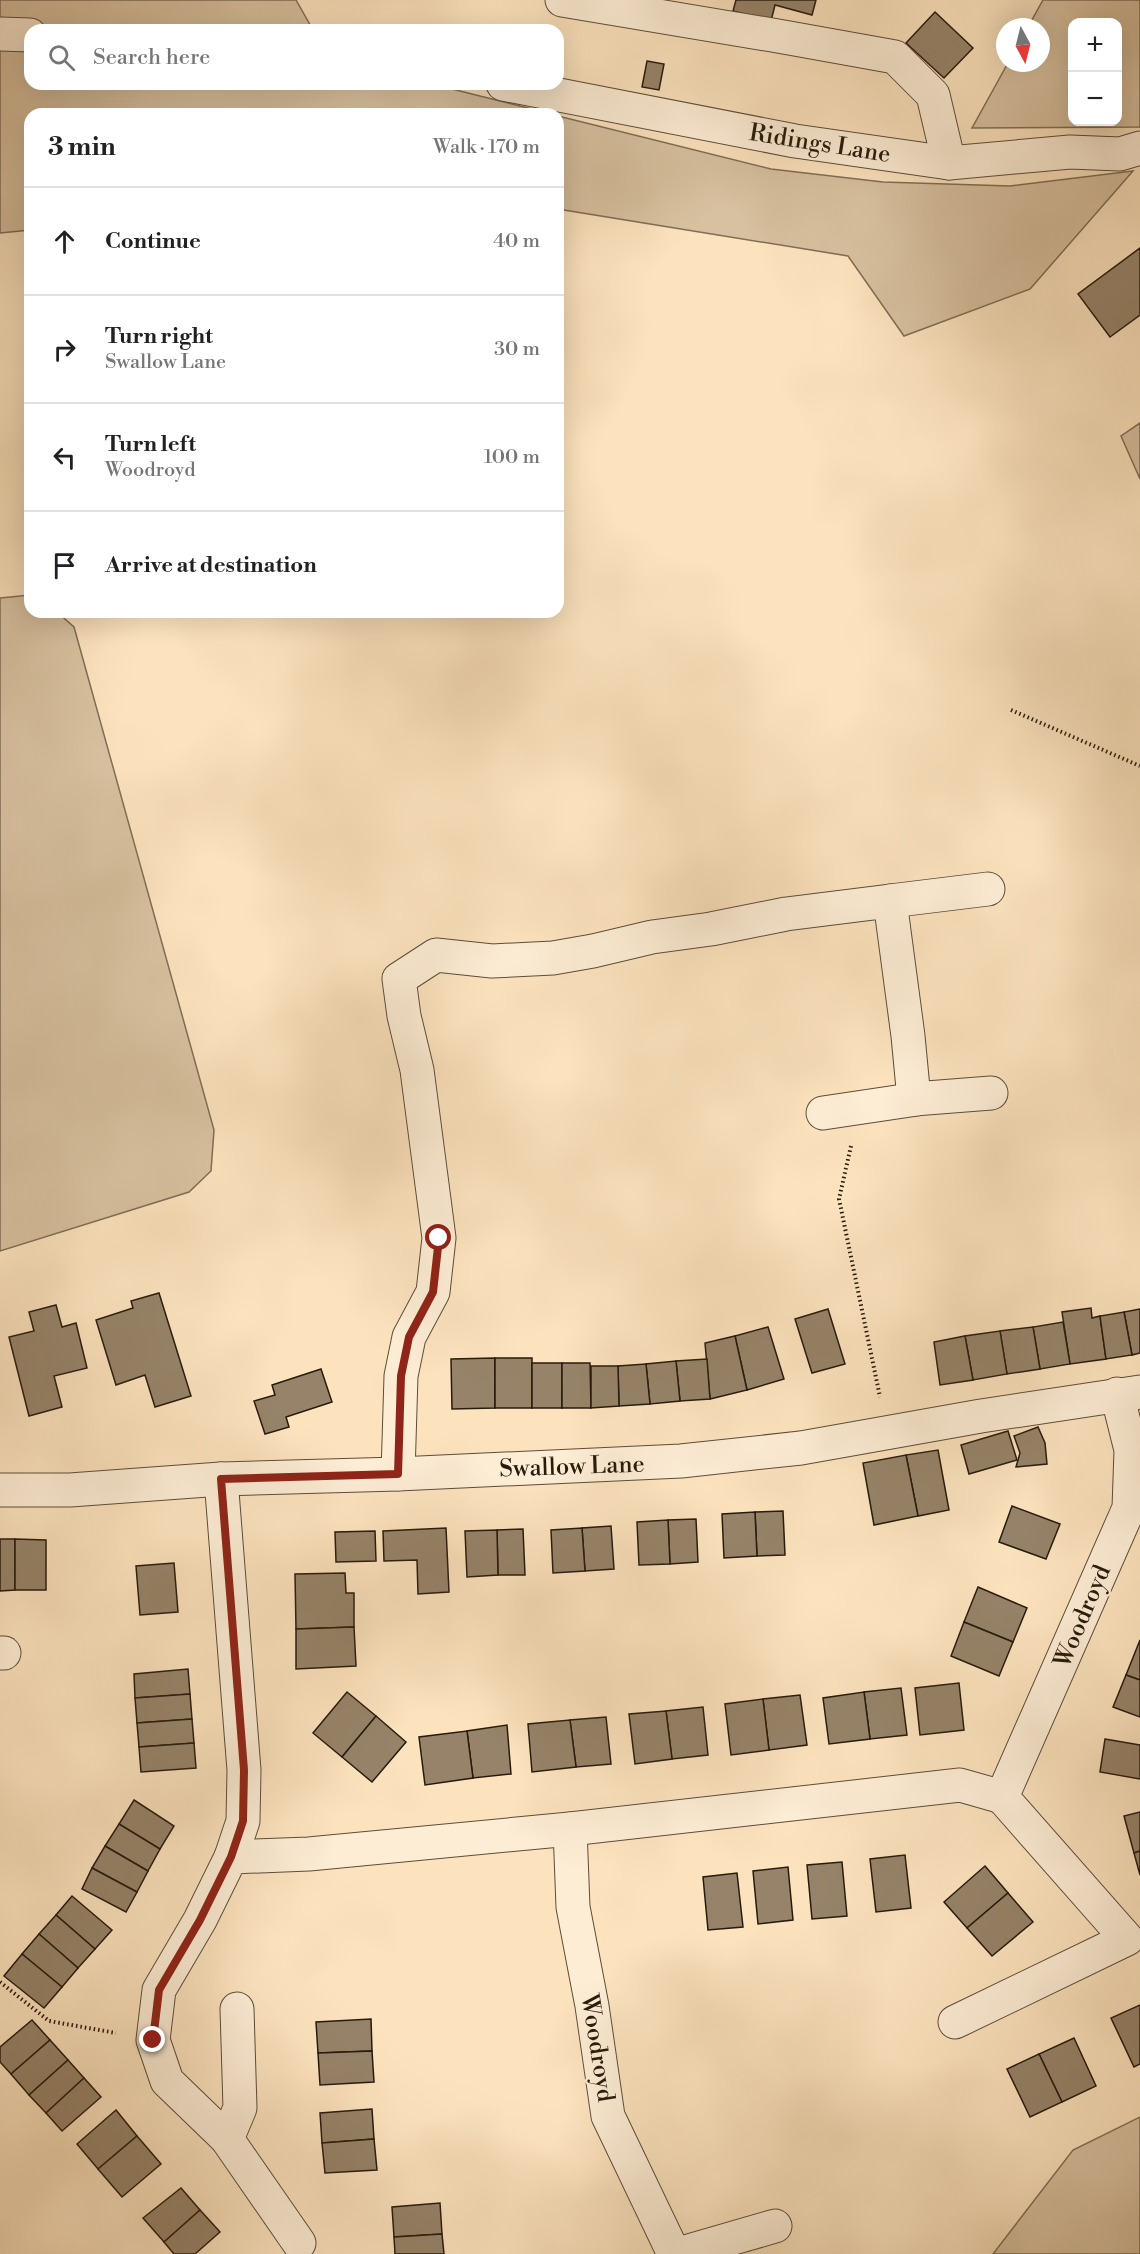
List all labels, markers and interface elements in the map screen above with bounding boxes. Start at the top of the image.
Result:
north arrow [996,18,1050,72]
map controls [1068,18,1122,126]
button: + [1068,18,1122,72]
search box [24,24,564,90]
icon: search [45,41,78,74]
text: Search here [93,44,210,71]
button: − [1068,72,1122,126]
street label: Ridings Lane [747,118,893,170]
text: 3 min [48,131,116,163]
text: Walk · 170 m [433,135,540,160]
icon: ahead [48,225,81,258]
text: Continue [105,228,201,255]
text: 40 m [493,229,540,254]
text: Turn right [105,323,213,350]
icon: right [48,333,81,366]
text: 30 m [494,337,540,362]
text: Swallow Lane [105,350,226,375]
text: Turn left [105,431,196,458]
icon: left [48,441,81,474]
text: 100 m [484,445,540,470]
text: Woodroyd [105,458,196,483]
icon: arrive [48,549,81,582]
text: Arrive at destination [105,552,317,579]
route start [425,1224,451,1250]
street label: Swallow Lane [499,1449,645,1485]
street label: Woodroyd [1047,1560,1118,1673]
street label: Woodroyd [574,1991,620,2105]
route end [139,2026,165,2052]

